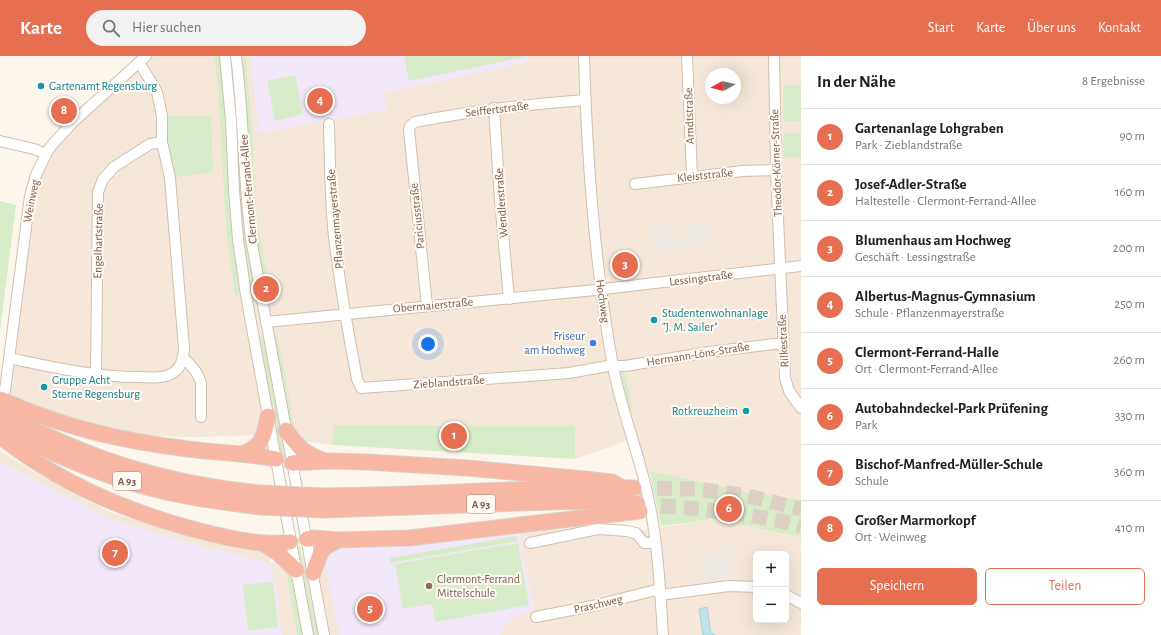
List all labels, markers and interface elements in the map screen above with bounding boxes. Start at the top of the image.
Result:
search box [86,10,366,46]
icon: search [100,17,122,39]
text: Karte [20,19,62,38]
text: Hier suchen [132,20,201,35]
text: Start [928,21,954,35]
text: Karte [976,21,1005,35]
text: Über uns [1027,21,1076,35]
text: Kontakt [1098,21,1141,35]
north arrow [705,68,741,104]
text: In der Nähe [817,73,896,90]
text: 8 Ergebnisse [1082,75,1145,88]
place label: Gartenamt Regensburg [49,80,157,92]
marker: Gartenamt Regensburg [36,81,46,91]
pin: 4 [307,86,333,116]
street label: Arndtstraße [682,87,696,145]
pin: 8 [51,96,77,126]
street label: Seiffertstraße [465,99,529,119]
street label: Theodor-Körner-Straße [768,109,784,217]
text: Gartenanlage Lohgraben [855,121,1004,136]
text: 1 [828,130,832,143]
text: 90 m [1119,130,1145,143]
street label: Clermont-Ferrand-Allee [237,134,259,244]
text: Park · Zieblandstraße [855,139,962,152]
street label: Kleiststraße [677,166,733,184]
street label: Pflanzenmayerstraße [325,168,346,269]
street label: Wendlerstraße [493,168,509,238]
text: Josef-Adler-Straße [855,177,967,192]
street label: Weinweg [21,178,41,224]
street label: Pariciusstraße [408,183,426,249]
text: 2 [827,186,833,199]
text: 160 m [1115,186,1145,199]
text: Haltestelle · Clermont-Ferrand-Allee [855,195,1036,208]
street label: Engelhartstraße [91,203,105,279]
text: Blumenhaus am Hochweg [855,233,1011,248]
text: 3 [827,242,833,255]
text: 200 m [1113,242,1145,255]
pin: 3 [612,250,638,280]
text: Geschäft · Lessingstraße [855,251,976,264]
street label: Lessingstraße [669,268,733,288]
pin: 2 [253,274,279,304]
street label: Hochweg [594,279,612,324]
text: Albertus-Magnus-Gymnasium [855,289,1036,304]
street label: Obermaierstraße [392,296,474,314]
text: 4 [827,298,833,311]
text: 250 m [1114,298,1145,311]
place label: Studentenwohnanlage "J. M. Sailer" [662,307,768,333]
text: Schule · Pflanzenmayerstraße [855,307,1004,320]
street label: Rilkestraße [776,314,790,368]
marker: Studentenwohnanlage "J. M. Sailer" [649,315,659,325]
place label: Friseur am Hochweg [524,330,585,356]
your location [418,334,438,354]
marker: Friseur am Hochweg [588,338,598,348]
street label: Hermann-Löns-Straße [646,340,750,368]
text: Clermont-Ferrand-Halle [855,345,999,360]
text: 5 [827,354,833,367]
text: 260 m [1114,354,1145,367]
text: Ort · Clermont-Ferrand-Allee [855,363,998,376]
place label: Gruppe Acht Sterne Regensburg [52,374,140,400]
street label: Zieblandstraße [413,374,485,390]
marker: Gruppe Acht Sterne Regensburg [39,382,49,392]
text: Autobahndeckel-Park Prüfening [855,401,1048,416]
place label: Rotkreuzheim [672,405,738,417]
marker: Rotkreuzheim [741,406,751,416]
text: 6 [827,410,833,423]
text: 330 m [1115,410,1145,423]
text: Park [855,419,877,432]
pin: 1 [441,421,467,451]
text: Bischof-Manfred-Müller-Schule [855,457,1043,472]
text: 7 [827,466,833,479]
text: 360 m [1114,466,1145,479]
road number: A 93 [113,472,141,490]
text: Schule [855,475,888,488]
pin: 6 [716,494,742,524]
road number: A 93 [467,495,495,513]
text: Großer Marmorkopf [855,513,975,528]
text: 8 [827,522,833,535]
text: 410 m [1115,522,1145,535]
text: Ort · Weinweg [855,531,926,544]
pin: 7 [102,538,128,568]
map controls [753,551,789,623]
button: + [753,551,789,587]
button: Speichern [817,568,977,605]
button: Teilen [985,568,1145,605]
place label: Clermont-Ferrand Mittelschule [437,573,520,599]
marker: Clermont-Ferrand Mittelschule [424,581,434,591]
button: − [753,587,789,623]
street label: Praschweg [572,593,624,615]
pin: 5 [357,594,383,624]

